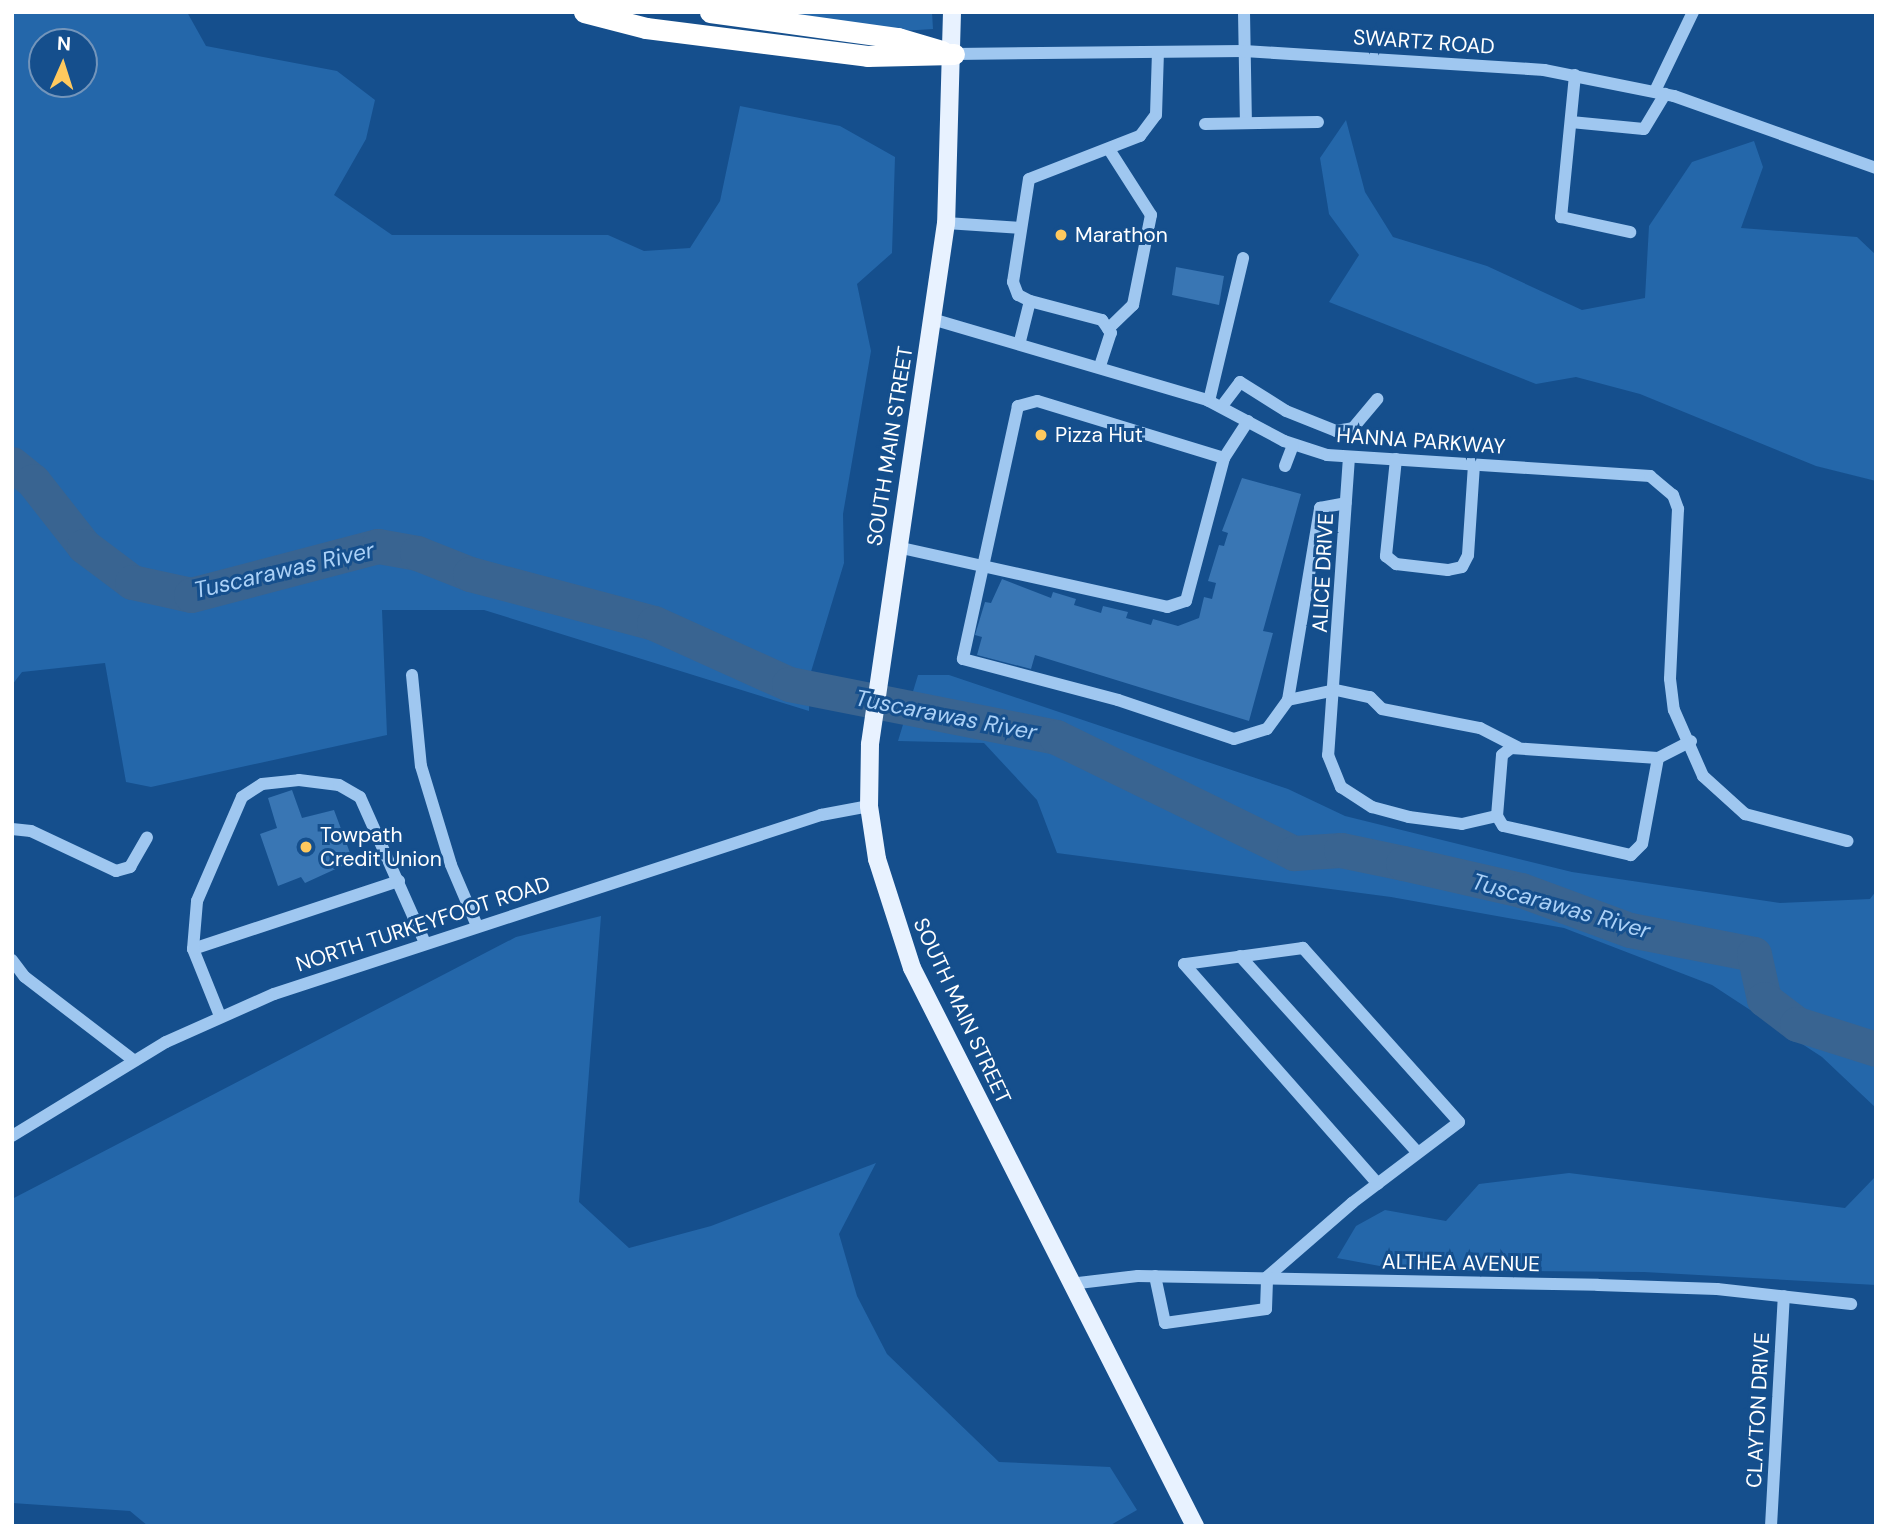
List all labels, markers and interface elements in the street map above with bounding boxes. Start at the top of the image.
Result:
street label: SWARTZ ROAD [1352,24,1496,60]
north arrow [28,28,98,98]
text: N [56,31,72,56]
place label: Marathon [1075,222,1168,248]
marker: Marathon [1053,227,1069,243]
street label: SOUTH MAIN STREET [862,344,918,548]
place label: Pizza Hut [1055,422,1143,448]
street label: HANNA PARKWAY [1336,423,1506,459]
marker: Pizza Hut [1033,427,1049,443]
street label: ALICE DRIVE [1307,512,1339,634]
water label: Tuscarawas River [191,536,377,604]
water label: Tuscarawas River [853,684,1039,746]
place label: Towpath Credit Union [320,822,442,872]
marker: Towpath Credit Union [298,839,314,855]
water label: Tuscarawas River [1469,867,1653,945]
street label: NORTH TURKEYFOOT ROAD [293,871,553,977]
street label: SOUTH MAIN STREET [908,914,1016,1108]
street label: ALTHEA AVENUE [1382,1249,1540,1277]
street label: CLAYTON DRIVE [1741,1332,1775,1488]

